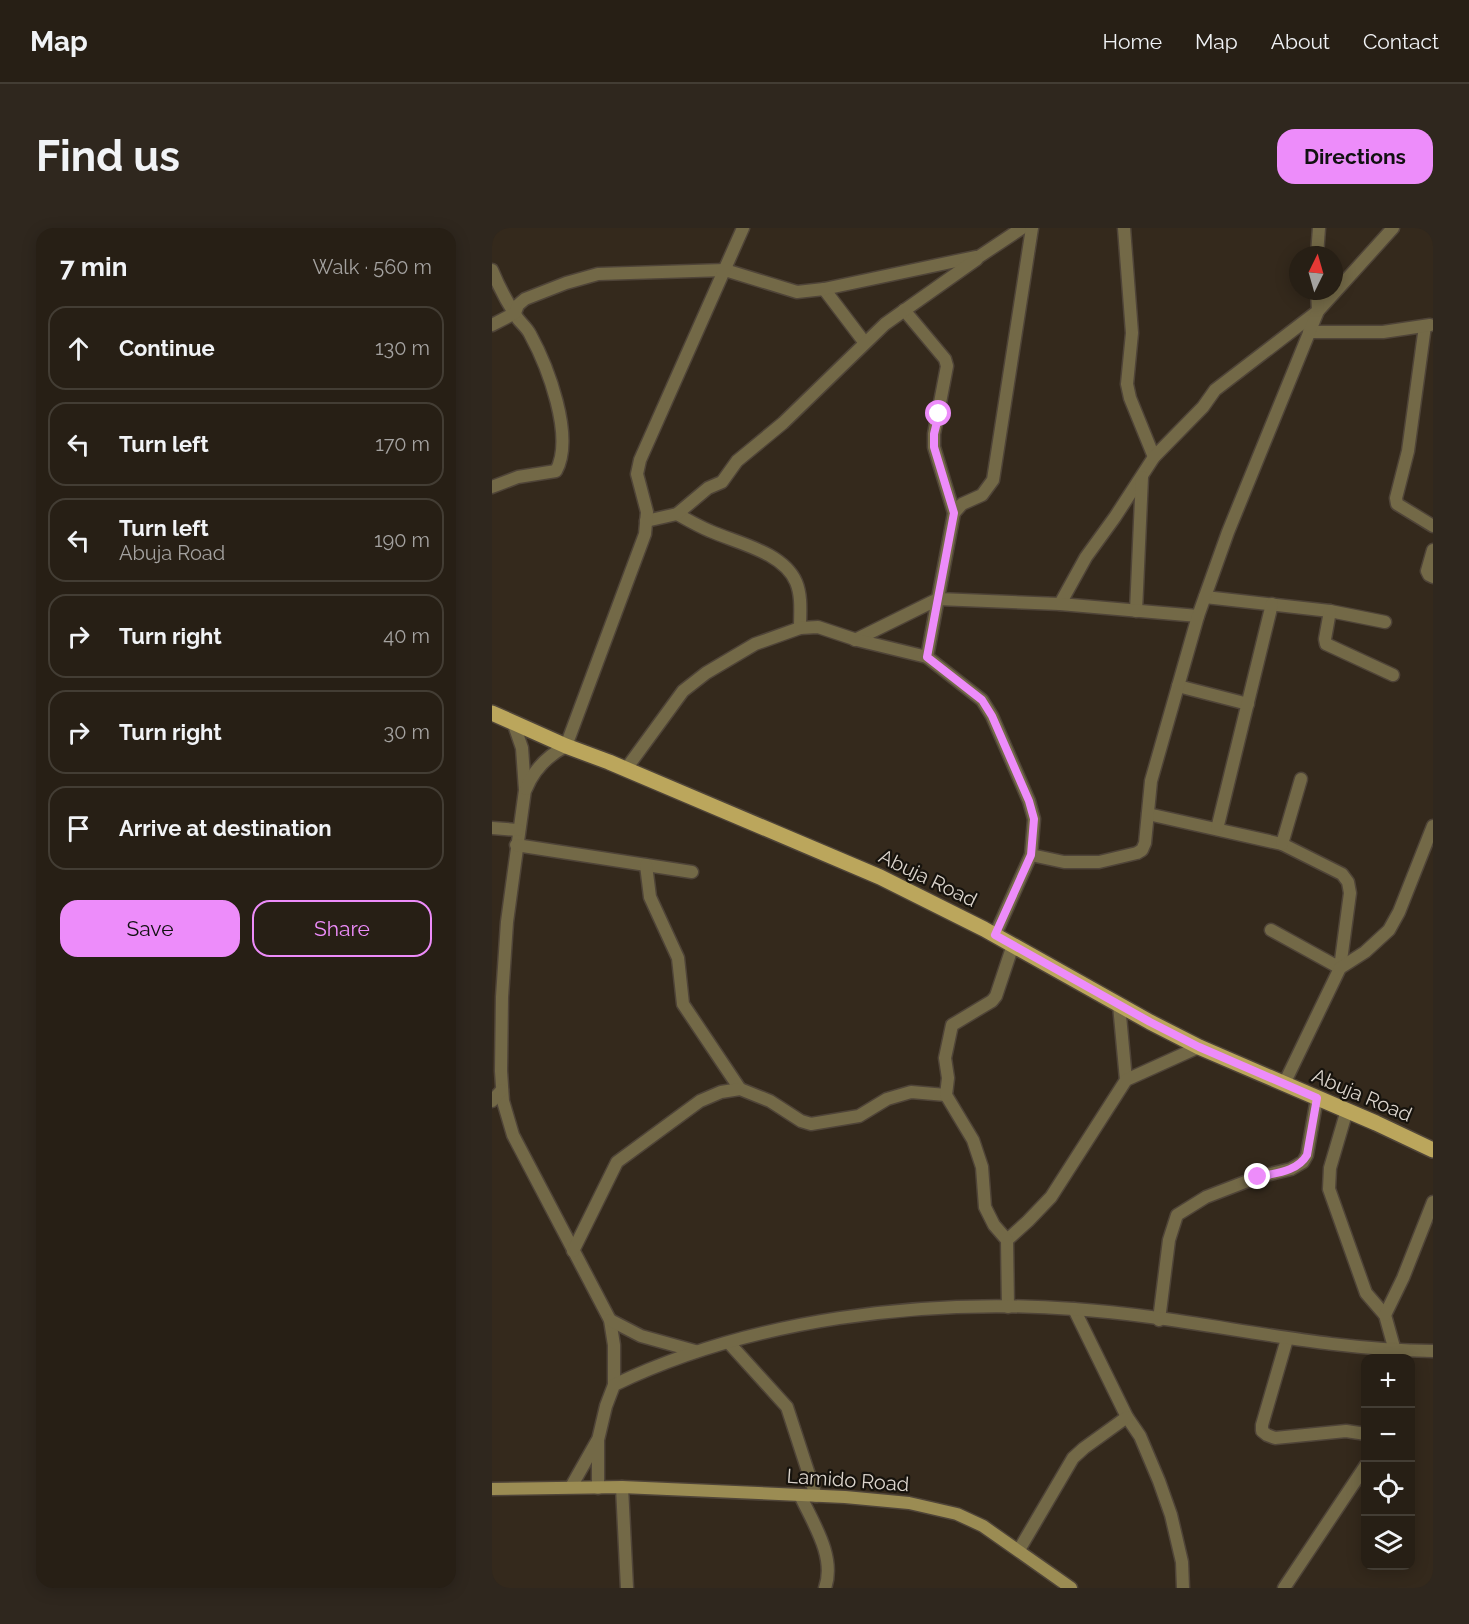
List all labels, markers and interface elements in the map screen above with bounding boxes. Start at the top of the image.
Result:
text: Map [30,25,88,58]
text: Home [1103,29,1162,54]
text: Map [1195,29,1238,54]
text: About [1271,29,1330,54]
text: Contact [1363,29,1439,54]
button: Directions [1277,129,1433,184]
text: Find us [36,132,180,181]
north arrow [1289,246,1343,300]
text: 7 min [60,252,127,282]
text: Walk · 560 m [313,255,432,279]
icon: ahead [62,332,95,365]
text: Continue [119,335,215,361]
text: 130 m [375,336,430,360]
route start [925,400,951,426]
icon: left [62,428,95,461]
text: Turn left [119,431,209,457]
text: 170 m [375,432,430,456]
text: Turn left [119,515,209,541]
icon: left [62,524,95,557]
text: 190 m [374,528,430,552]
text: Abuja Road [119,541,225,565]
icon: right [62,620,95,653]
text: Turn right [119,623,222,649]
text: 40 m [383,624,430,648]
icon: right [62,716,95,749]
text: Turn right [119,719,222,745]
text: 30 m [384,720,430,744]
icon: arrive [62,812,95,845]
text: Arrive at destination [119,815,332,841]
street label: Abuja Road [875,844,981,912]
button: Save [60,900,240,957]
button: Share [252,900,432,957]
street label: Abuja Road [1308,1063,1416,1127]
route end [1244,1163,1270,1189]
map controls [1361,1354,1415,1570]
button: + [1361,1354,1415,1408]
button: − [1361,1408,1415,1462]
button: locate [1361,1462,1415,1516]
street label: Lamido Road [786,1464,910,1496]
button: layers [1361,1516,1415,1570]

